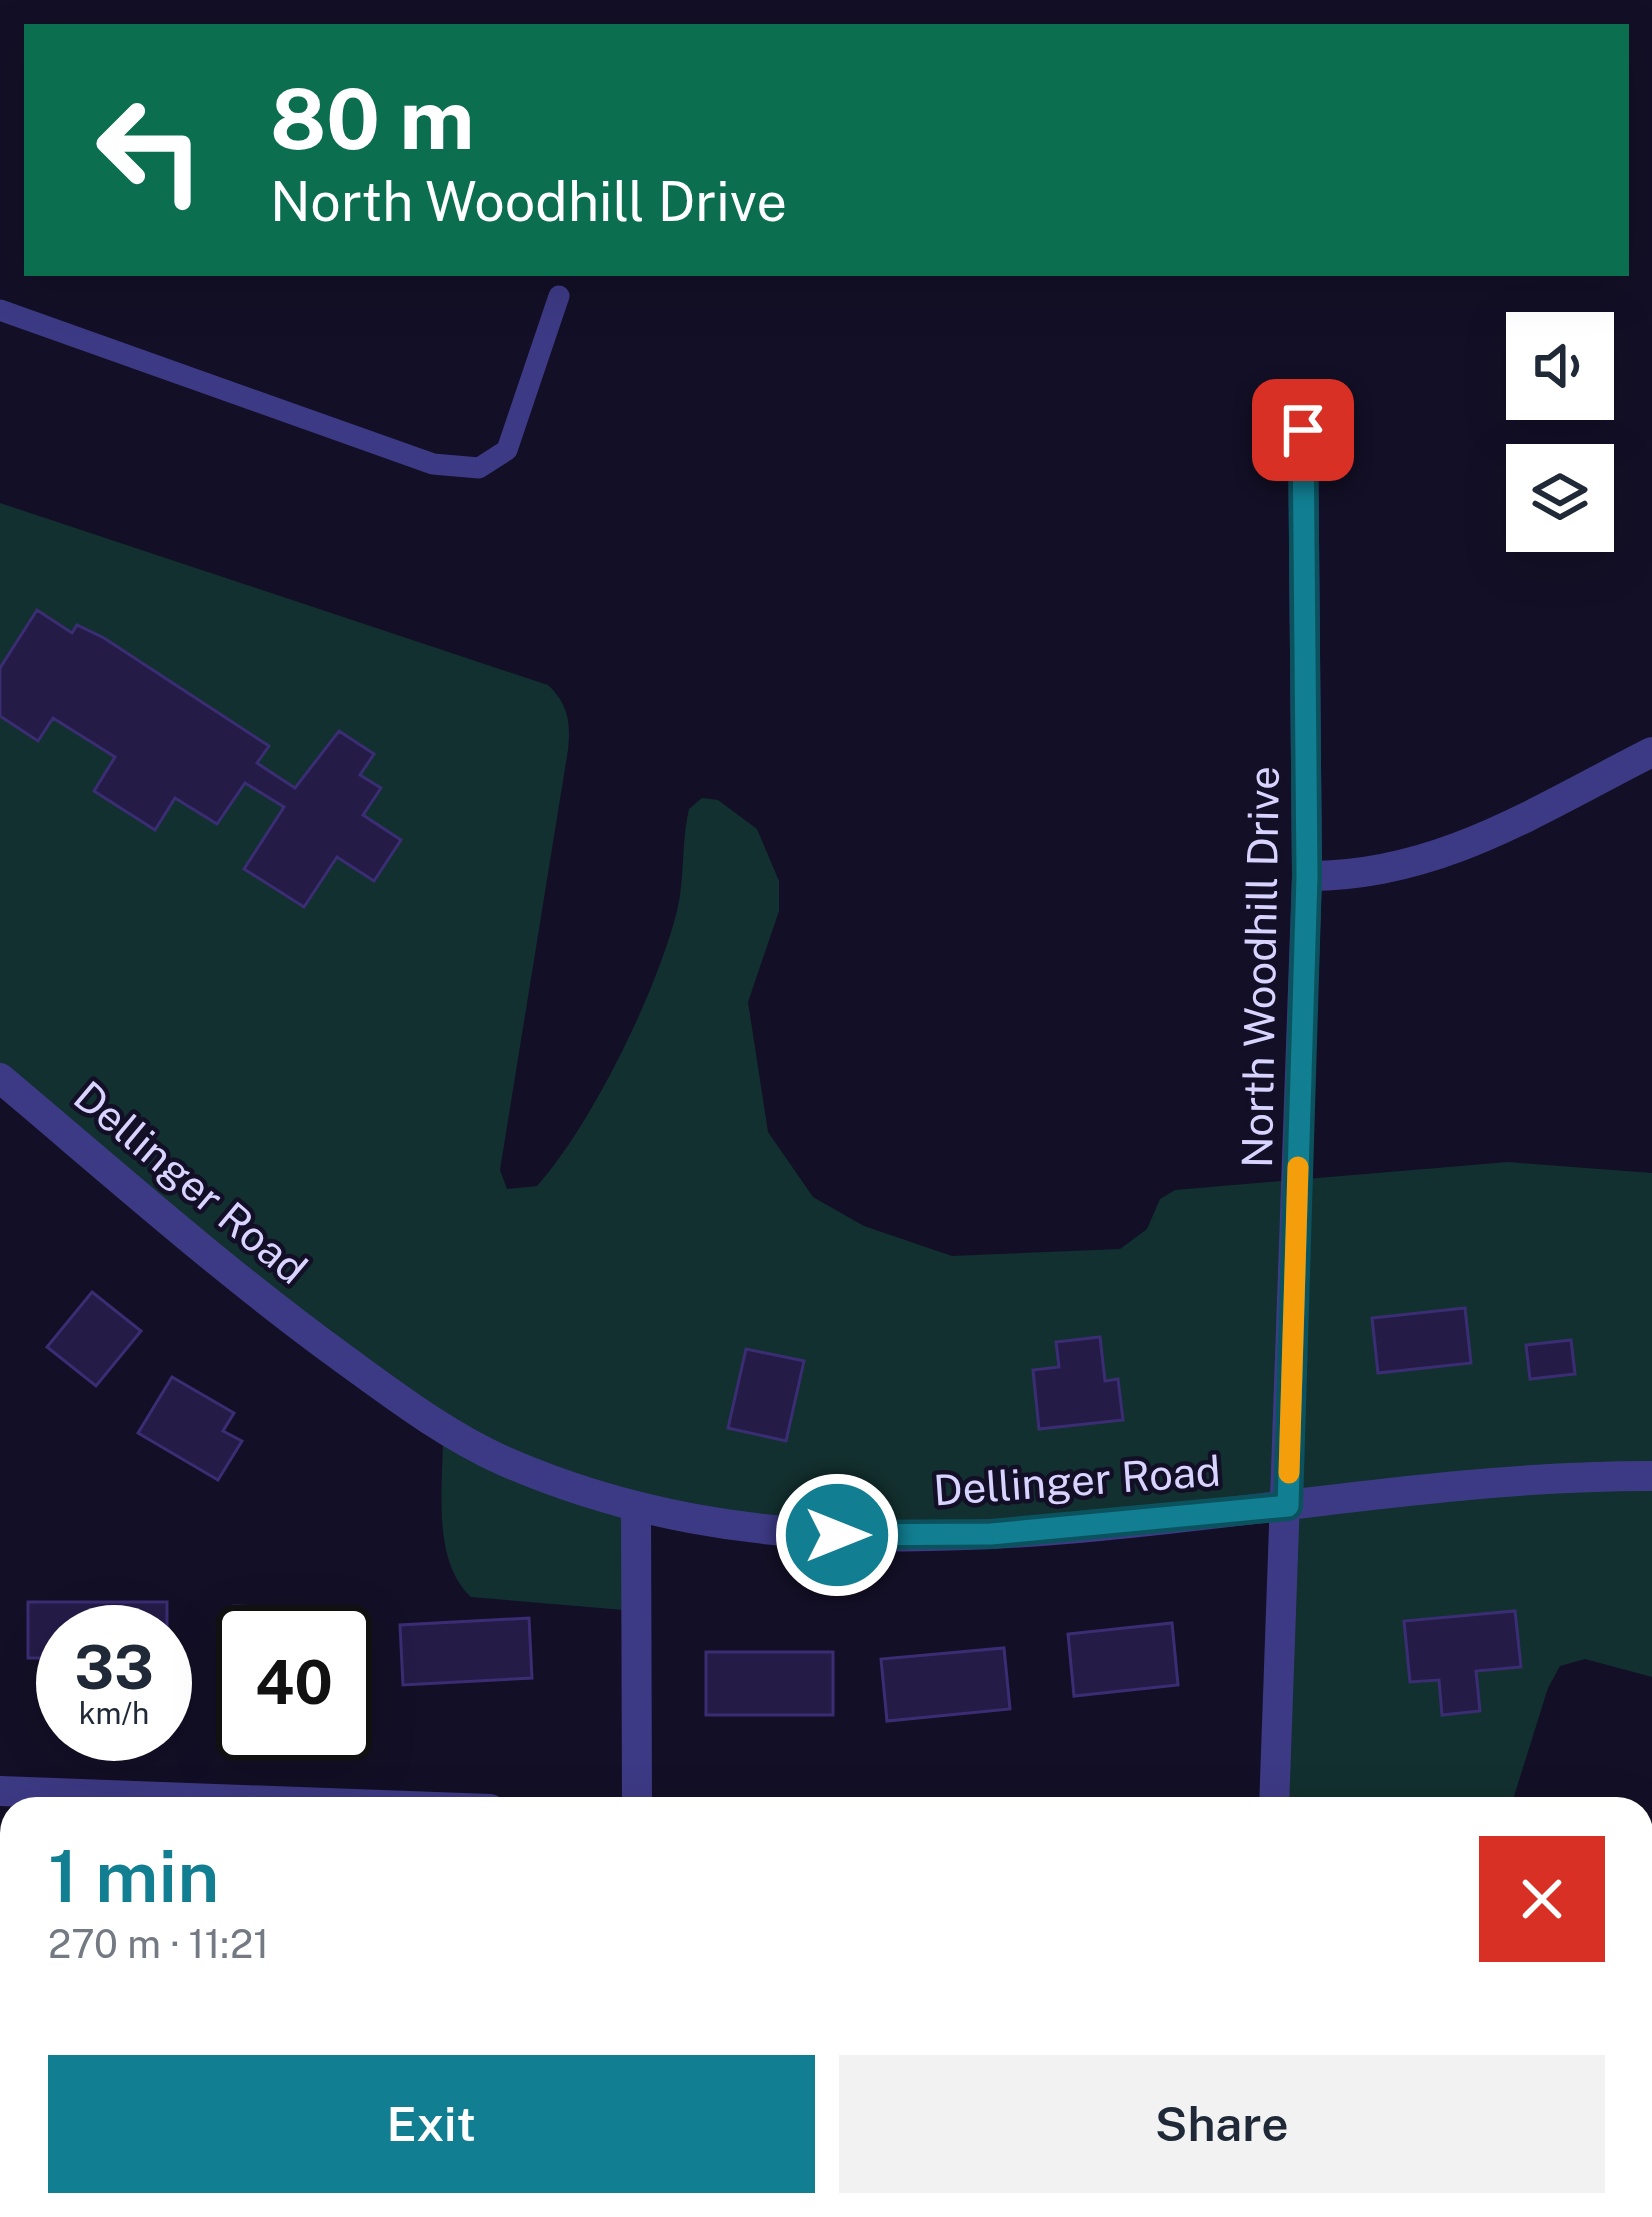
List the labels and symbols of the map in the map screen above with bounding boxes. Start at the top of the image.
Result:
pin [1252,379,1354,481]
street label: North Woodhill Drive [1232,766,1288,1168]
street label: Dellinger Road [65,1071,317,1293]
street label: Dellinger Road [932,1446,1222,1514]
position arrow [774,1472,900,1598]
speed limit sign: 40 [216,1605,372,1761]

